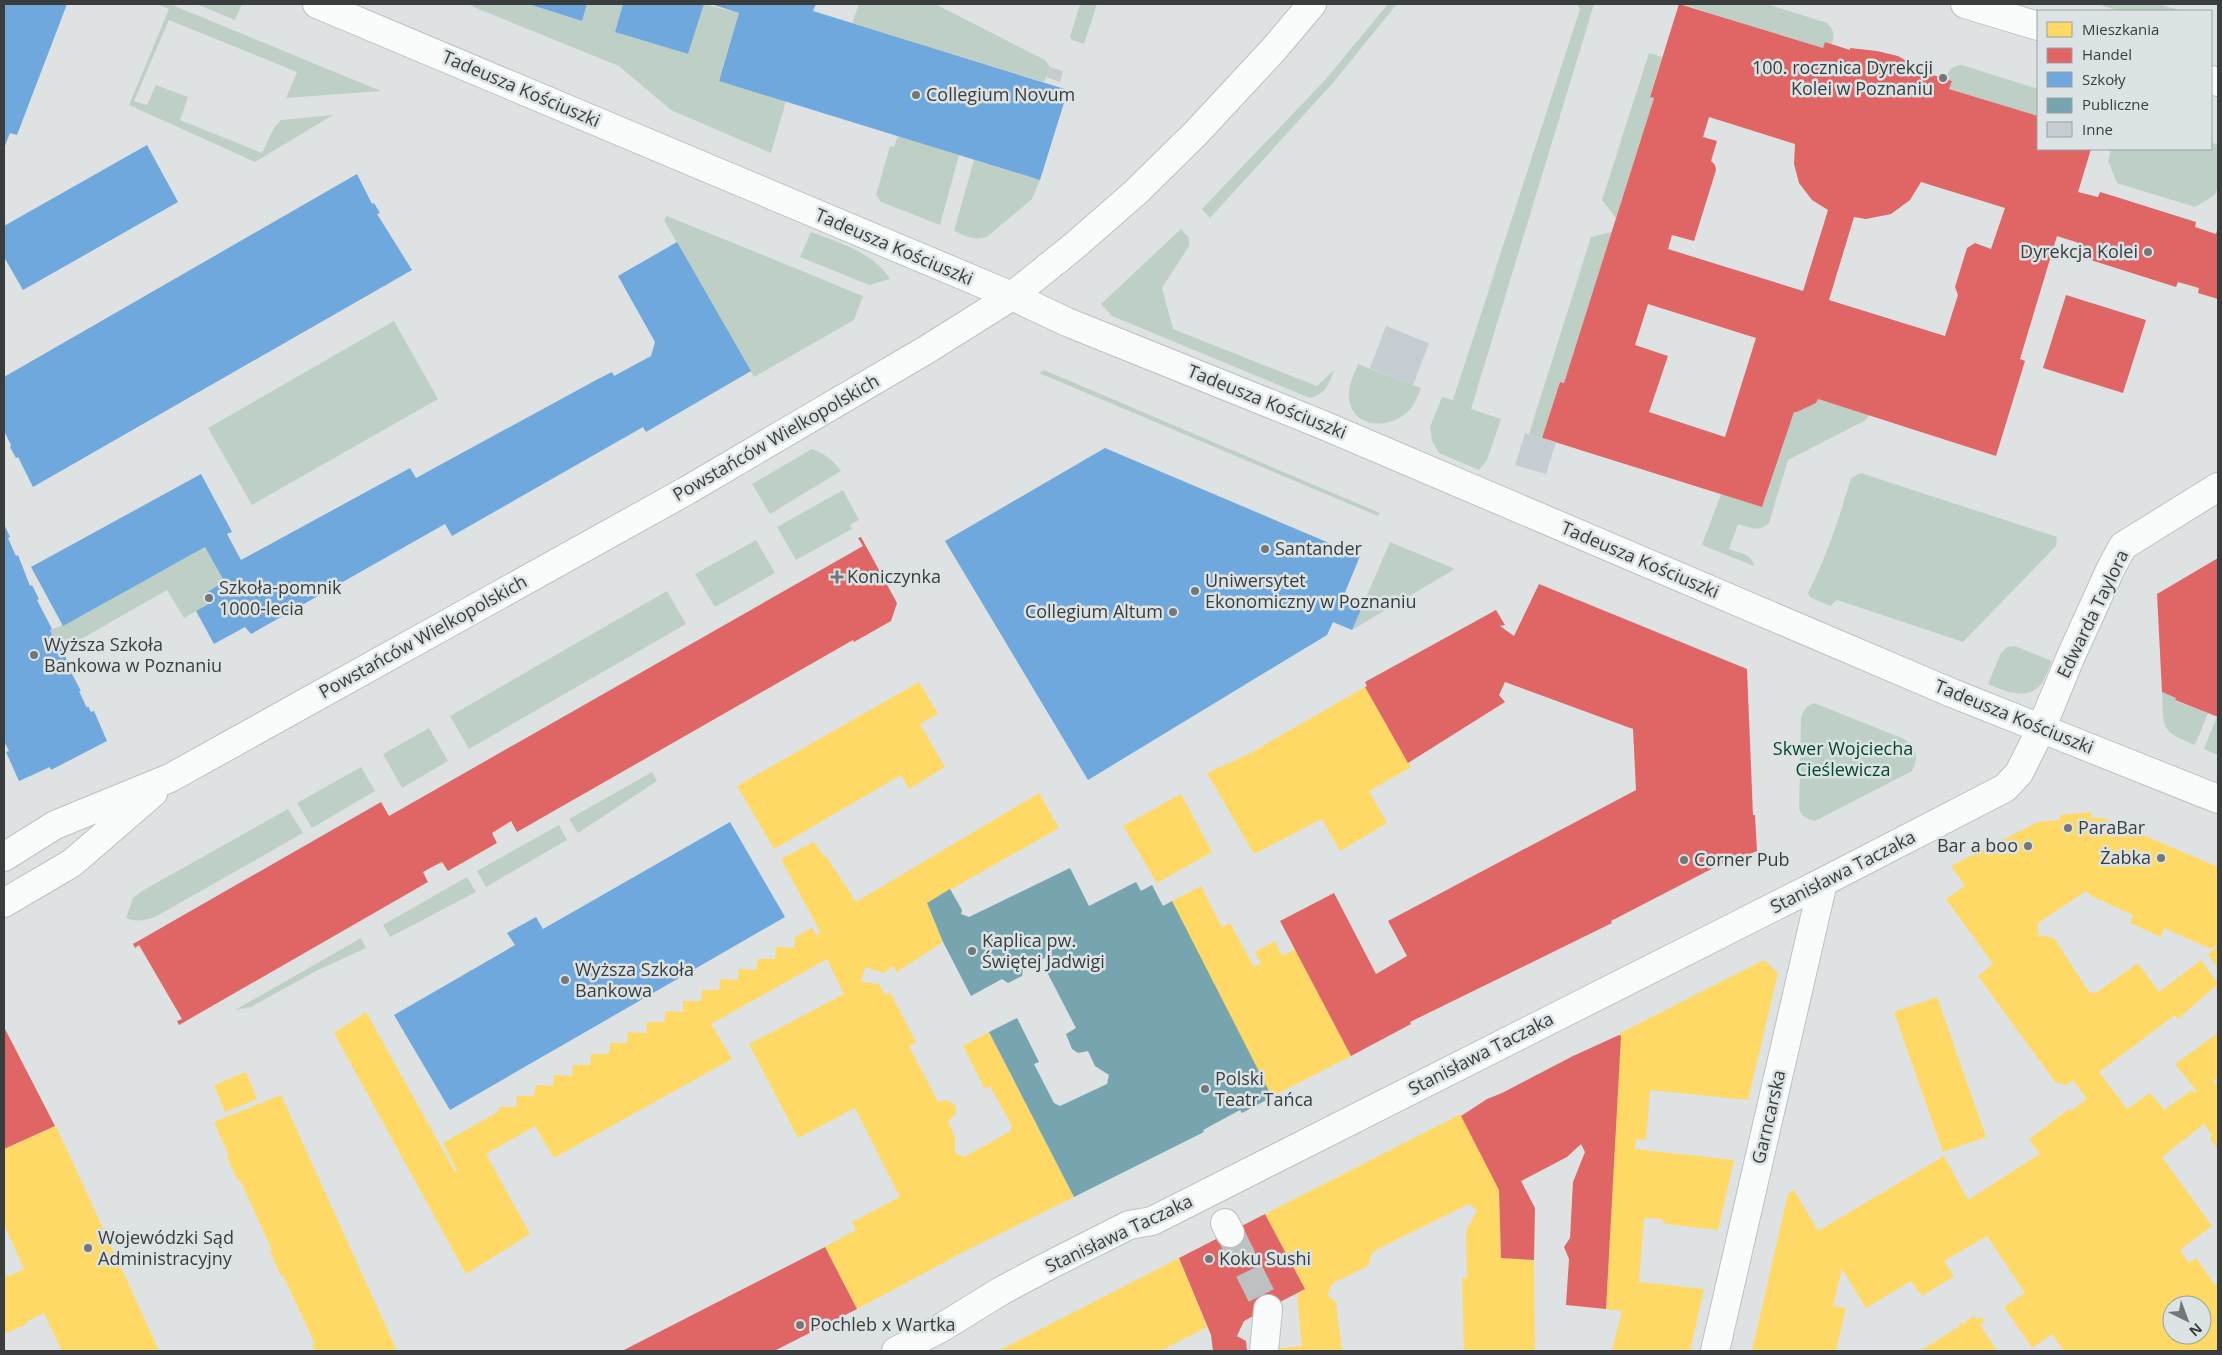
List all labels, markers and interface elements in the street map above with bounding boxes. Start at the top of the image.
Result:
legend [2037,10,2212,150]
text: Mieszkania [2082,19,2159,39]
street label: Tadeusza Kościuszki [439,44,604,132]
text: Handel [2082,44,2132,64]
place label: 100. rocznica Dyrekcji Kolei w Poznaniu [1752,55,1933,100]
text: Szkoły [2082,69,2126,89]
marker: 100. rocznica Dyrekcji Kolei w Poznaniu [1937,72,1949,84]
place label: Collegium Novum [926,82,1075,106]
marker: Collegium Novum [910,89,922,101]
text: Publiczne [2082,94,2149,114]
text: Inne [2082,119,2113,139]
street label: Tadeusza Kościuszki [812,202,977,290]
place label: Dyrekcja Kolei [2020,239,2138,263]
marker: Dyrekcja Kolei [2142,246,2154,258]
street label: Tadeusza Kościuszki [1184,358,1350,444]
street label: Powstańców Wielkopolskich [668,368,883,506]
street label: Tadeusza Kościuszki [1558,515,1723,603]
place label: Santander [1275,536,1362,560]
marker: Santander [1259,543,1271,555]
street label: Edwarda Taylora [2051,546,2134,682]
place label: Koniczynka [847,564,941,588]
place label: Uniwersytet Ekonomiczny w Poznaniu [1205,568,1417,613]
street label: Powstańców Wielkopolskich [314,569,531,703]
marker: Koniczynka [831,571,843,583]
place label: Szkoła-pomnik 1000-lecia [219,575,342,620]
marker: Uniwersytet Ekonomiczny w Poznaniu [1189,585,1201,597]
marker: Szkoła-pomnik 1000-lecia [203,592,215,604]
place label: Collegium Altum [1025,599,1163,623]
marker: Collegium Altum [1167,606,1179,618]
place label: Wyższa Szkoła Bankowa w Poznaniu [44,632,222,677]
marker: Wyższa Szkoła Bankowa w Poznaniu [28,649,40,661]
street label: Tadeusza Kościuszki [1931,673,2097,759]
park label: Skwer Wojciecha Cieślewicza [1773,736,1913,781]
place label: ParaBar [2078,815,2146,839]
marker: ParaBar [2062,822,2074,834]
street label: Stanisława Taczaka [1766,824,1919,918]
place label: Bar a boo [1937,833,2018,857]
marker: Bar a boo [2022,840,2034,852]
place label: Żabka [2100,845,2151,869]
place label: Corner Pub [1694,847,1790,871]
marker: Żabka [2155,852,2167,864]
marker: Corner Pub [1678,854,1690,866]
place label: Kaplica pw. Świętej Jadwigi [982,928,1105,973]
marker: Kaplica pw. Świętej Jadwigi [966,945,978,957]
place label: Wyższa Szkoła Bankowa [575,957,694,1002]
marker: Wyższa Szkoła Bankowa [559,974,571,986]
street label: Stanisława Taczaka [1404,1006,1557,1100]
place label: Polski Teatr Tańca [1215,1066,1313,1111]
street label: Garncarska [1746,1068,1790,1166]
marker: Polski Teatr Tańca [1199,1083,1211,1095]
street label: Stanisława Taczaka [1041,1188,1196,1278]
place label: Wojewódzki Sąd Administracyjny [98,1225,234,1270]
marker: Wojewódzki Sąd Administracyjny [82,1242,94,1254]
place label: Koku Sushi [1219,1246,1311,1270]
marker: Koku Sushi [1203,1253,1215,1265]
north arrow [2162,1295,2212,1345]
place label: Pochleb x Wartka [810,1312,956,1336]
marker: Pochleb x Wartka [794,1319,806,1331]
text: N [2185,1319,2207,1341]

